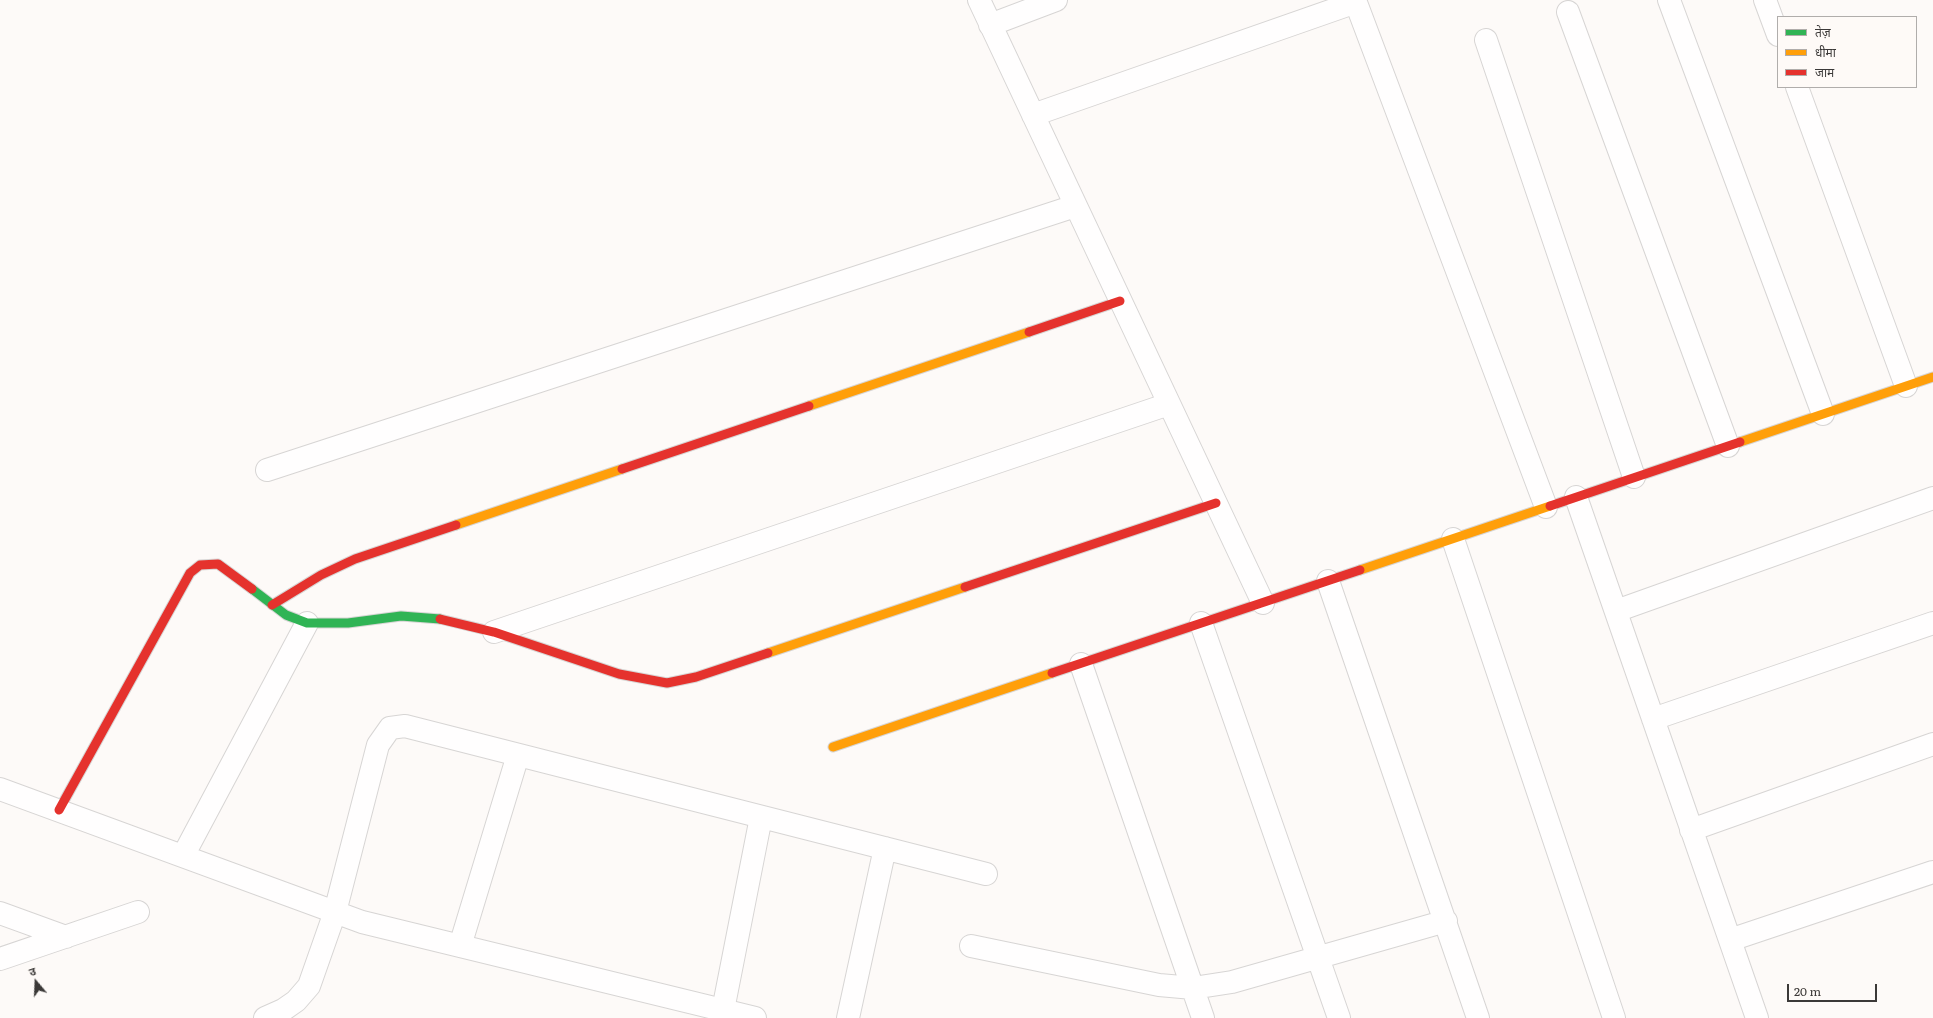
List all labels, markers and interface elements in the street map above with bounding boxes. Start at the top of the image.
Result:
legend [1777,16,1917,88]
text: तेज़ [1815,23,1831,41]
text: धीमा [1815,43,1836,61]
text: जाम [1815,63,1834,81]
north arrow [16,962,56,1002]
text: उ [26,962,38,979]
scale bar [1789,976,1879,1002]
text: 20 m [1794,982,1821,1000]

